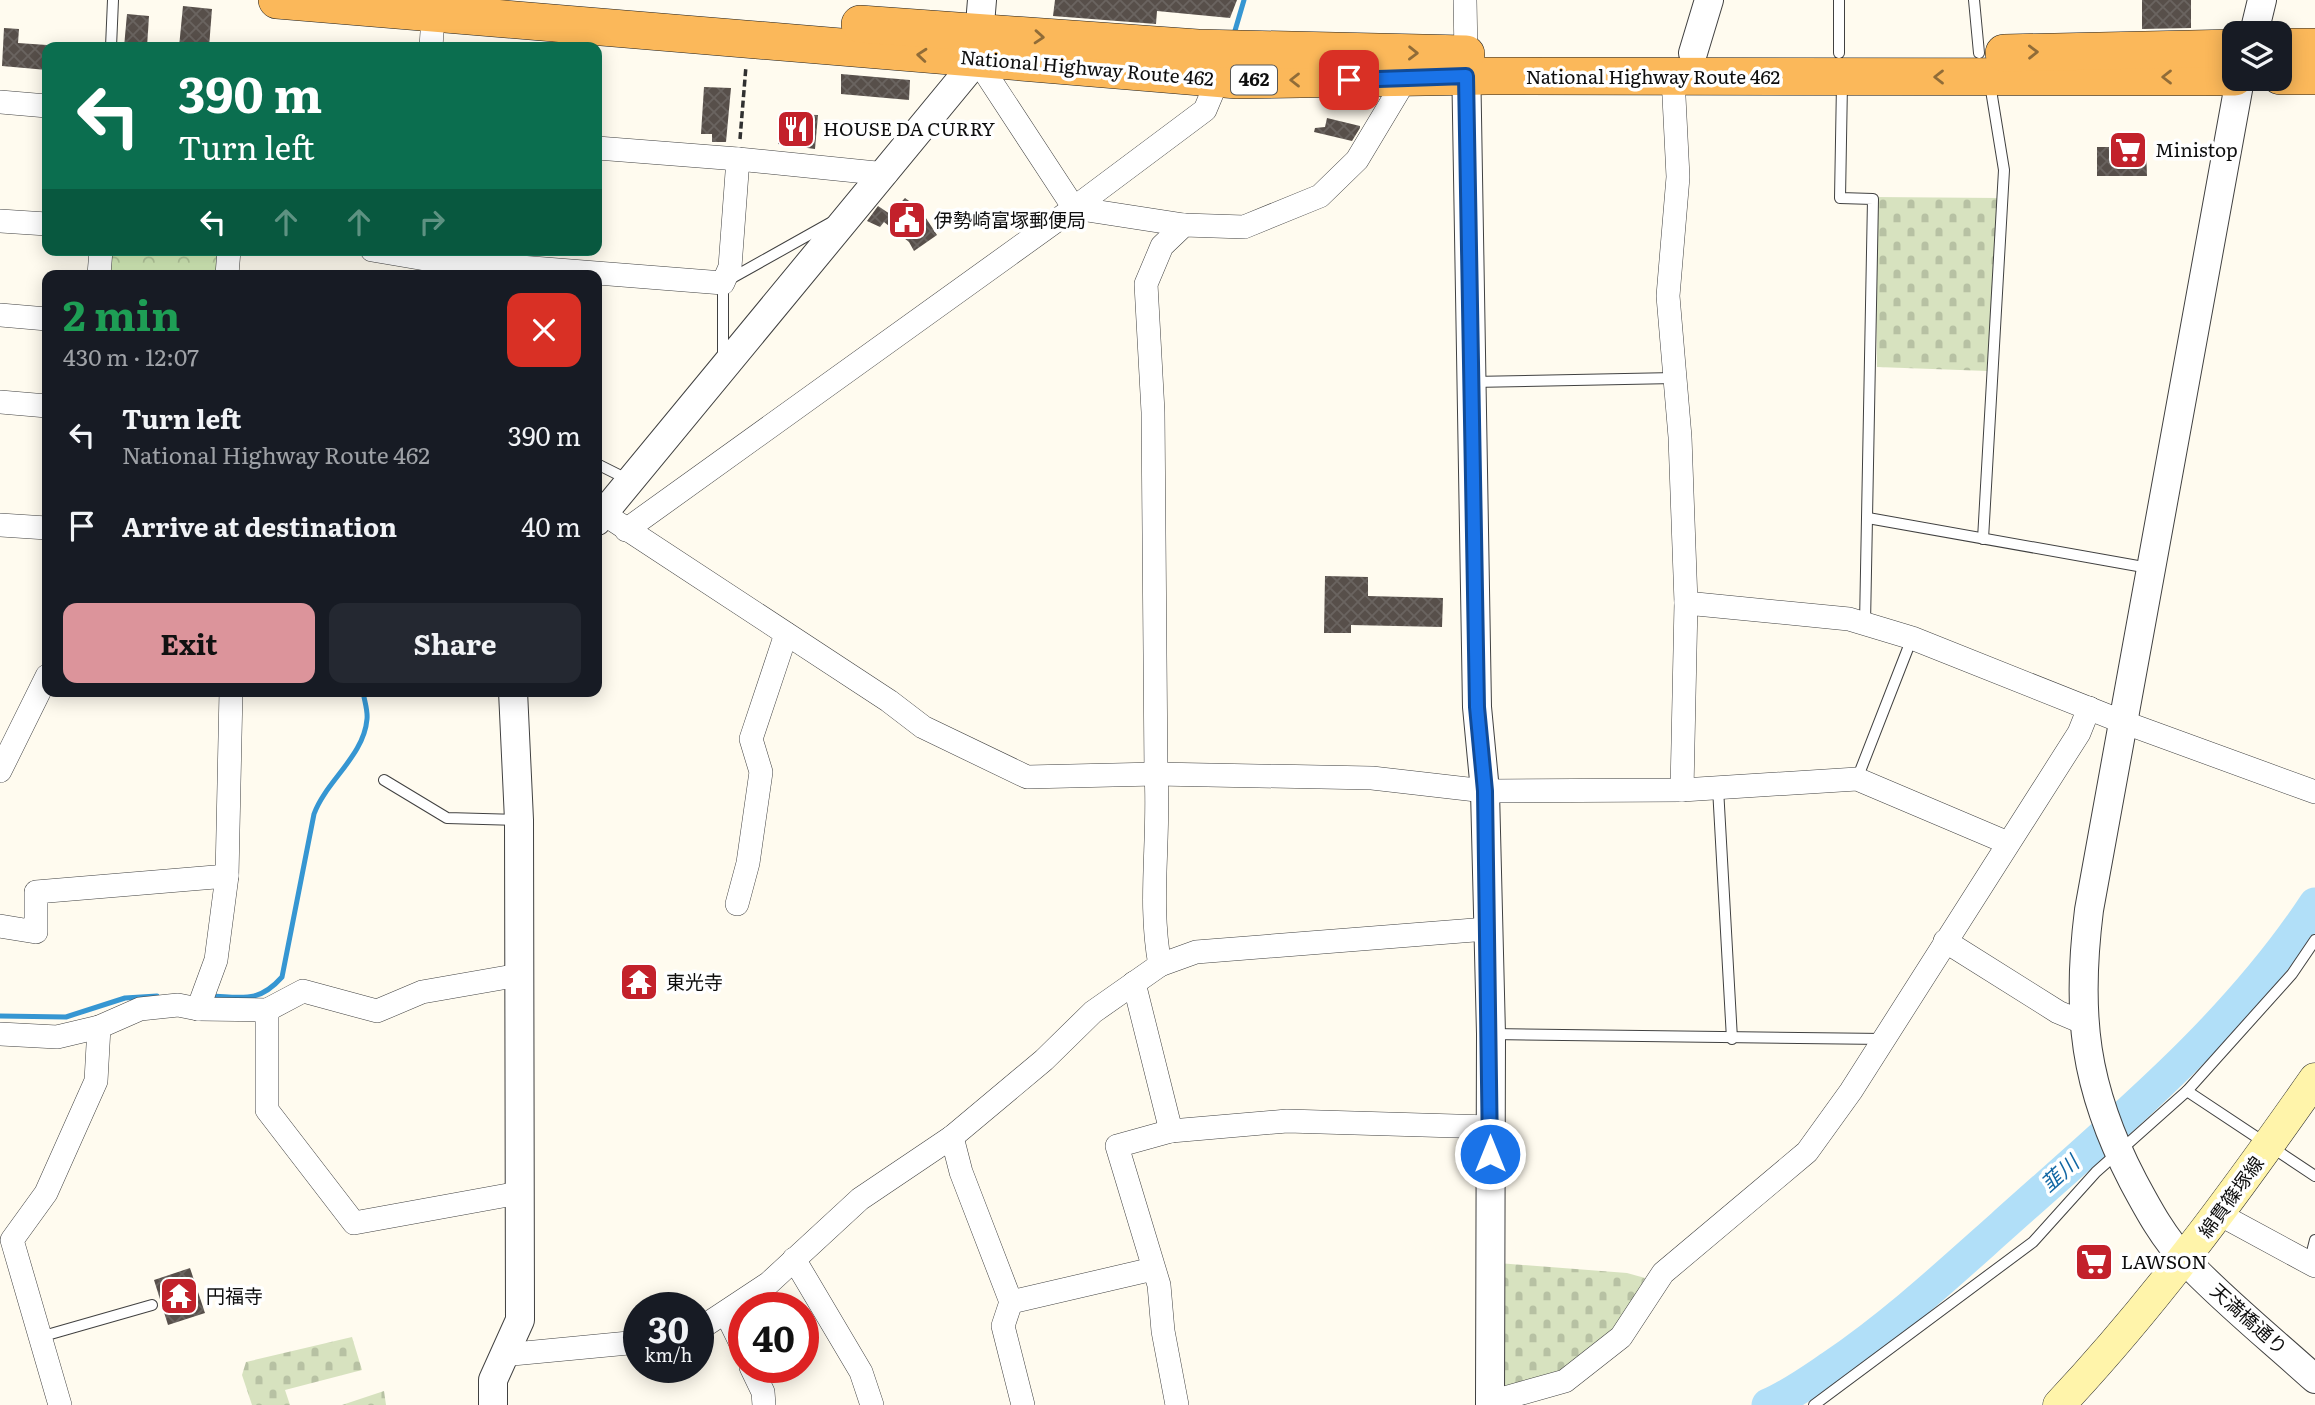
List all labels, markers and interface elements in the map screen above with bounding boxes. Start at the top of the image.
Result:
map controls [2222,21,2292,91]
button: layers [2222,21,2292,91]
one-way arrow [1034,30,1045,45]
street label: National Highway Route 462 [959,42,1215,92]
one-way arrow [2028,44,2038,60]
one-way arrow [1408,46,1419,61]
one-way arrow [916,48,927,63]
pin [1319,50,1379,110]
text: 390 m [178,55,322,128]
icon: arrive [1330,61,1368,99]
street label: National Highway Route 462 [1526,62,1780,90]
road number: 462 [1231,66,1277,94]
one-way arrow [1933,69,1944,85]
one-way arrow [2161,69,2171,85]
icon: left [63,70,154,161]
one-way arrow [1289,72,1300,88]
restaurant icon: HOUSE DA CURRY [775,108,817,150]
place label: HOUSE DA CURRY [823,114,996,142]
text: Turn left [178,122,315,170]
supermarket icon: Ministop [2107,129,2149,171]
place label: Ministop [2155,135,2238,163]
public building icon: 伊勢崎富塚郵便局 [886,199,928,241]
icon: left [194,203,232,241]
icon: ahead [267,203,305,241]
icon: ahead [340,203,378,241]
icon: right [413,203,451,241]
place label: 伊勢崎富塚郵便局 [934,205,1086,233]
text: 2 min [63,282,180,344]
button: close [507,293,581,367]
text: 430 m · 12:07 [63,339,199,373]
text: Turn left [122,398,241,437]
text: 390 m [508,415,581,454]
icon: left [63,416,101,454]
text: National Highway Route 462 [122,437,430,471]
text: Arrive at destination [122,506,397,545]
text: 40 m [521,506,581,545]
icon: arrive [63,507,101,545]
button: Exit [63,603,315,683]
button: Share [329,603,581,683]
temple icon: 東光寺 [618,961,660,1003]
place label: 東光寺 [666,967,723,995]
position arrow [1453,1117,1527,1191]
water label: 韮川 [2032,1145,2086,1198]
street label: 綿貫篠塚線 [2191,1150,2269,1243]
supermarket icon: LAWSON [2073,1241,2115,1283]
place label: LAWSON [2121,1247,2207,1275]
temple icon: 円福寺 [158,1275,200,1317]
street label: 天満橋通り [2205,1276,2294,1360]
place label: 円福寺 [206,1281,263,1309]
speed limit sign: 40 [728,1292,819,1383]
text: 30 [648,1302,689,1354]
text: km/h [645,1341,692,1368]

